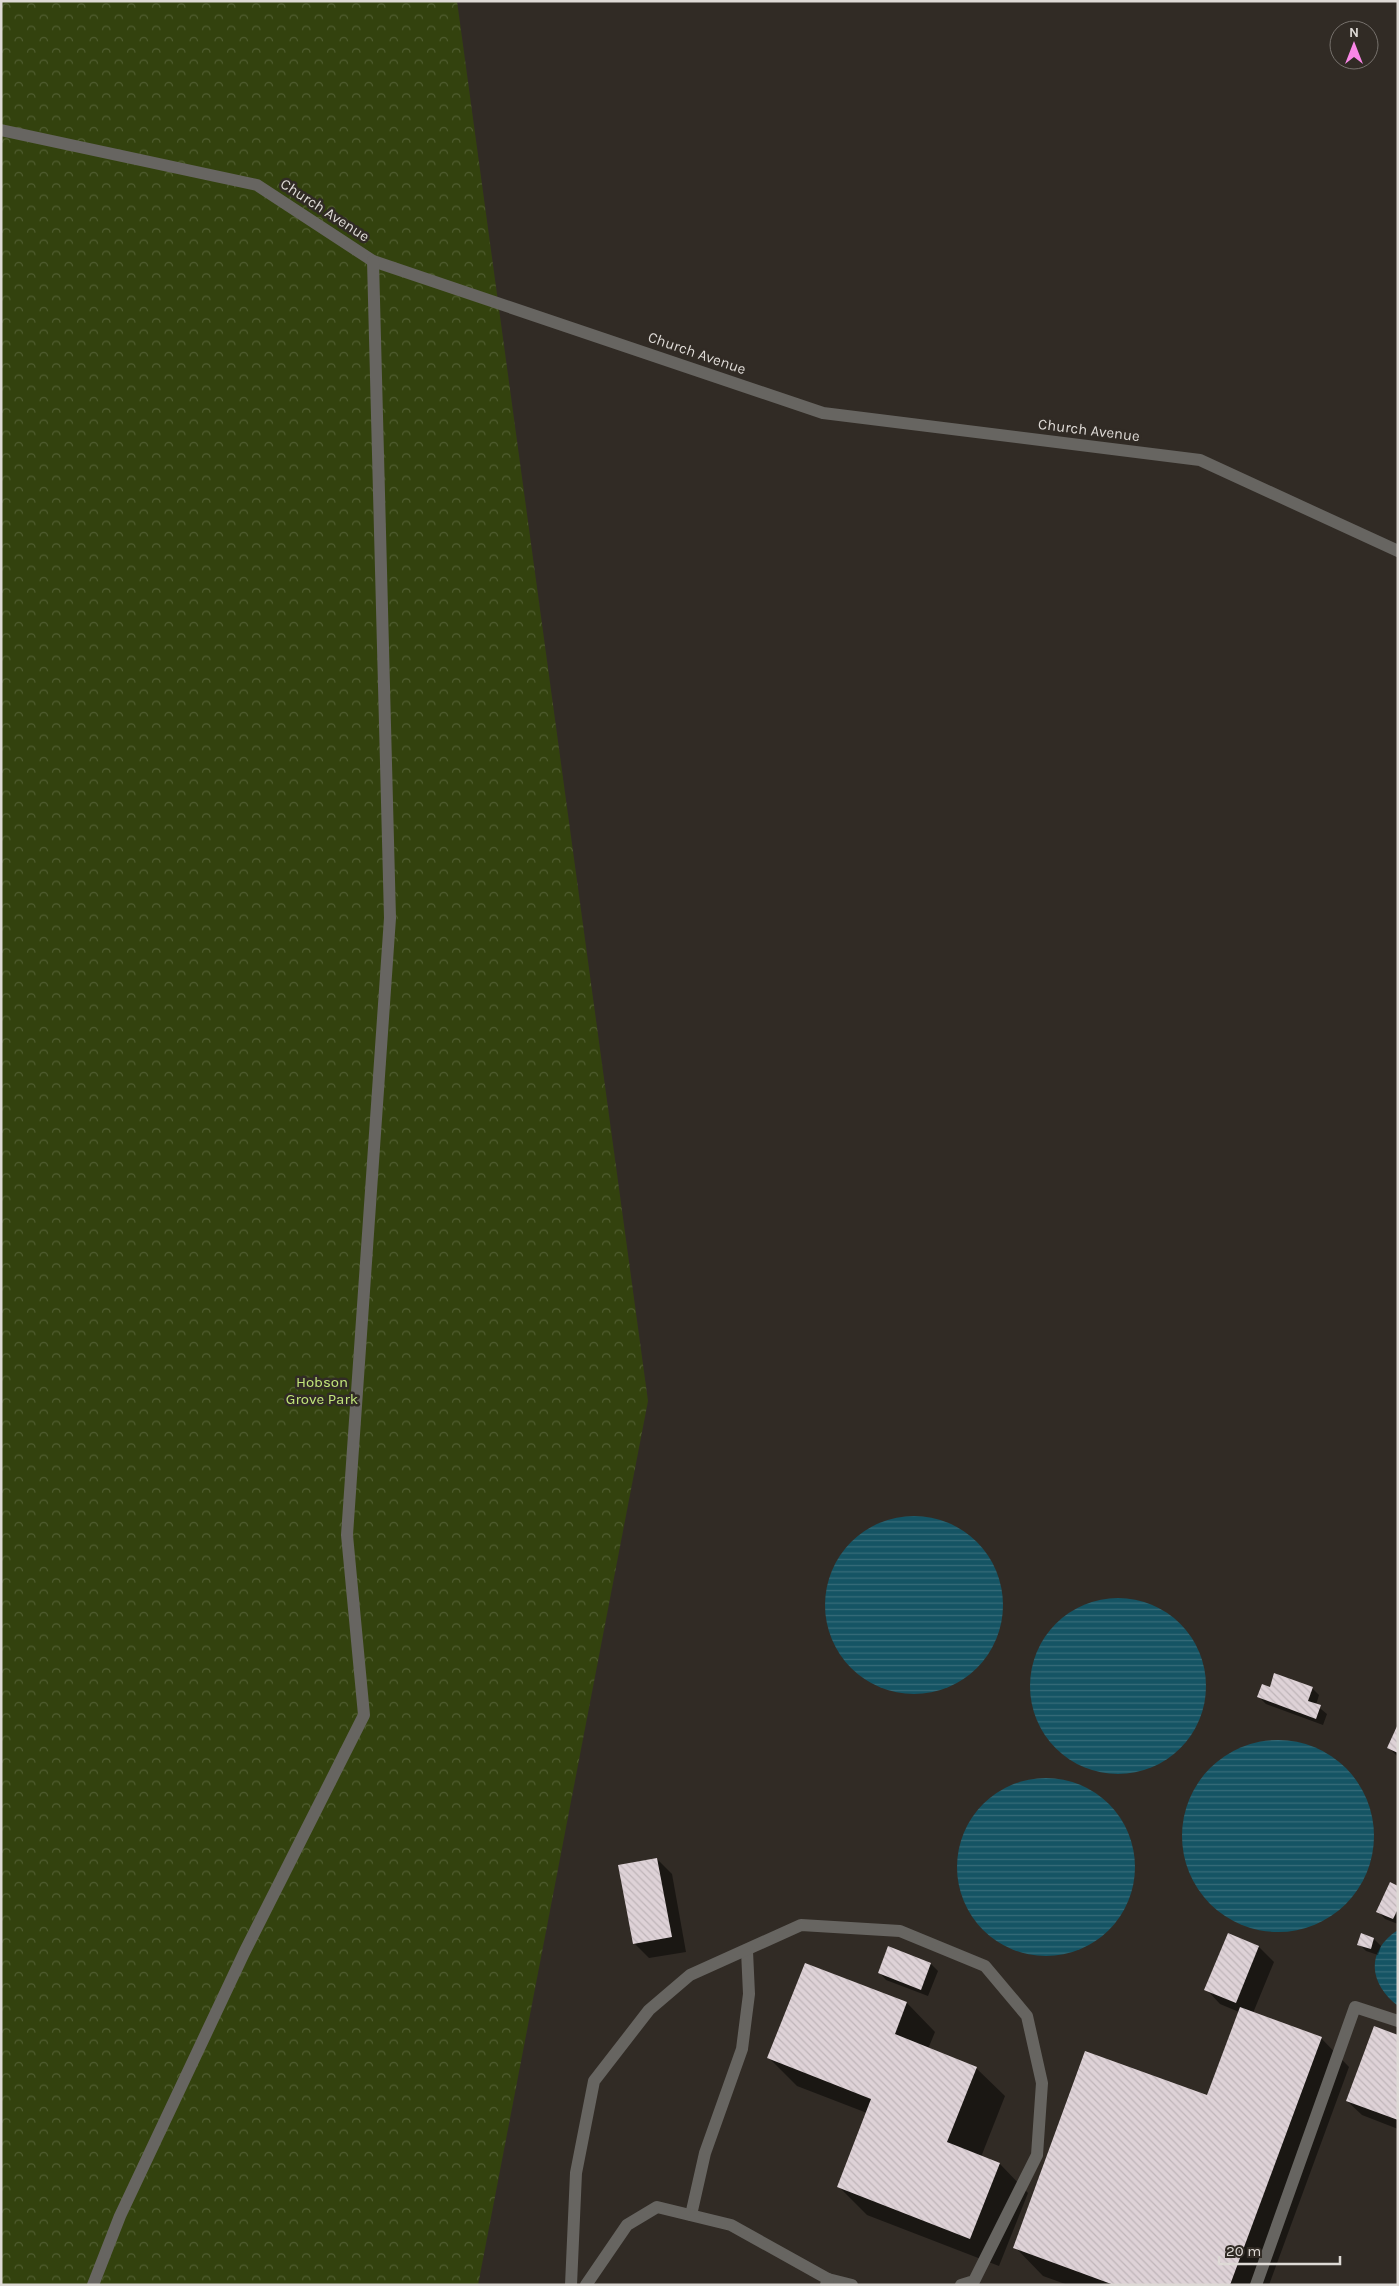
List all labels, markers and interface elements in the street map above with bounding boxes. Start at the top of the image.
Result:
north arrow [1329,20,1379,70]
text: N [1349,24,1359,41]
street label: Church Avenue [277,175,373,245]
street label: Church Avenue [646,328,748,378]
street label: Church Avenue [1037,415,1141,445]
park label: Hobson Grove Park [286,1373,358,1408]
scale bar [1219,2234,1340,2266]
text: 20 m [1226,2242,1261,2260]

